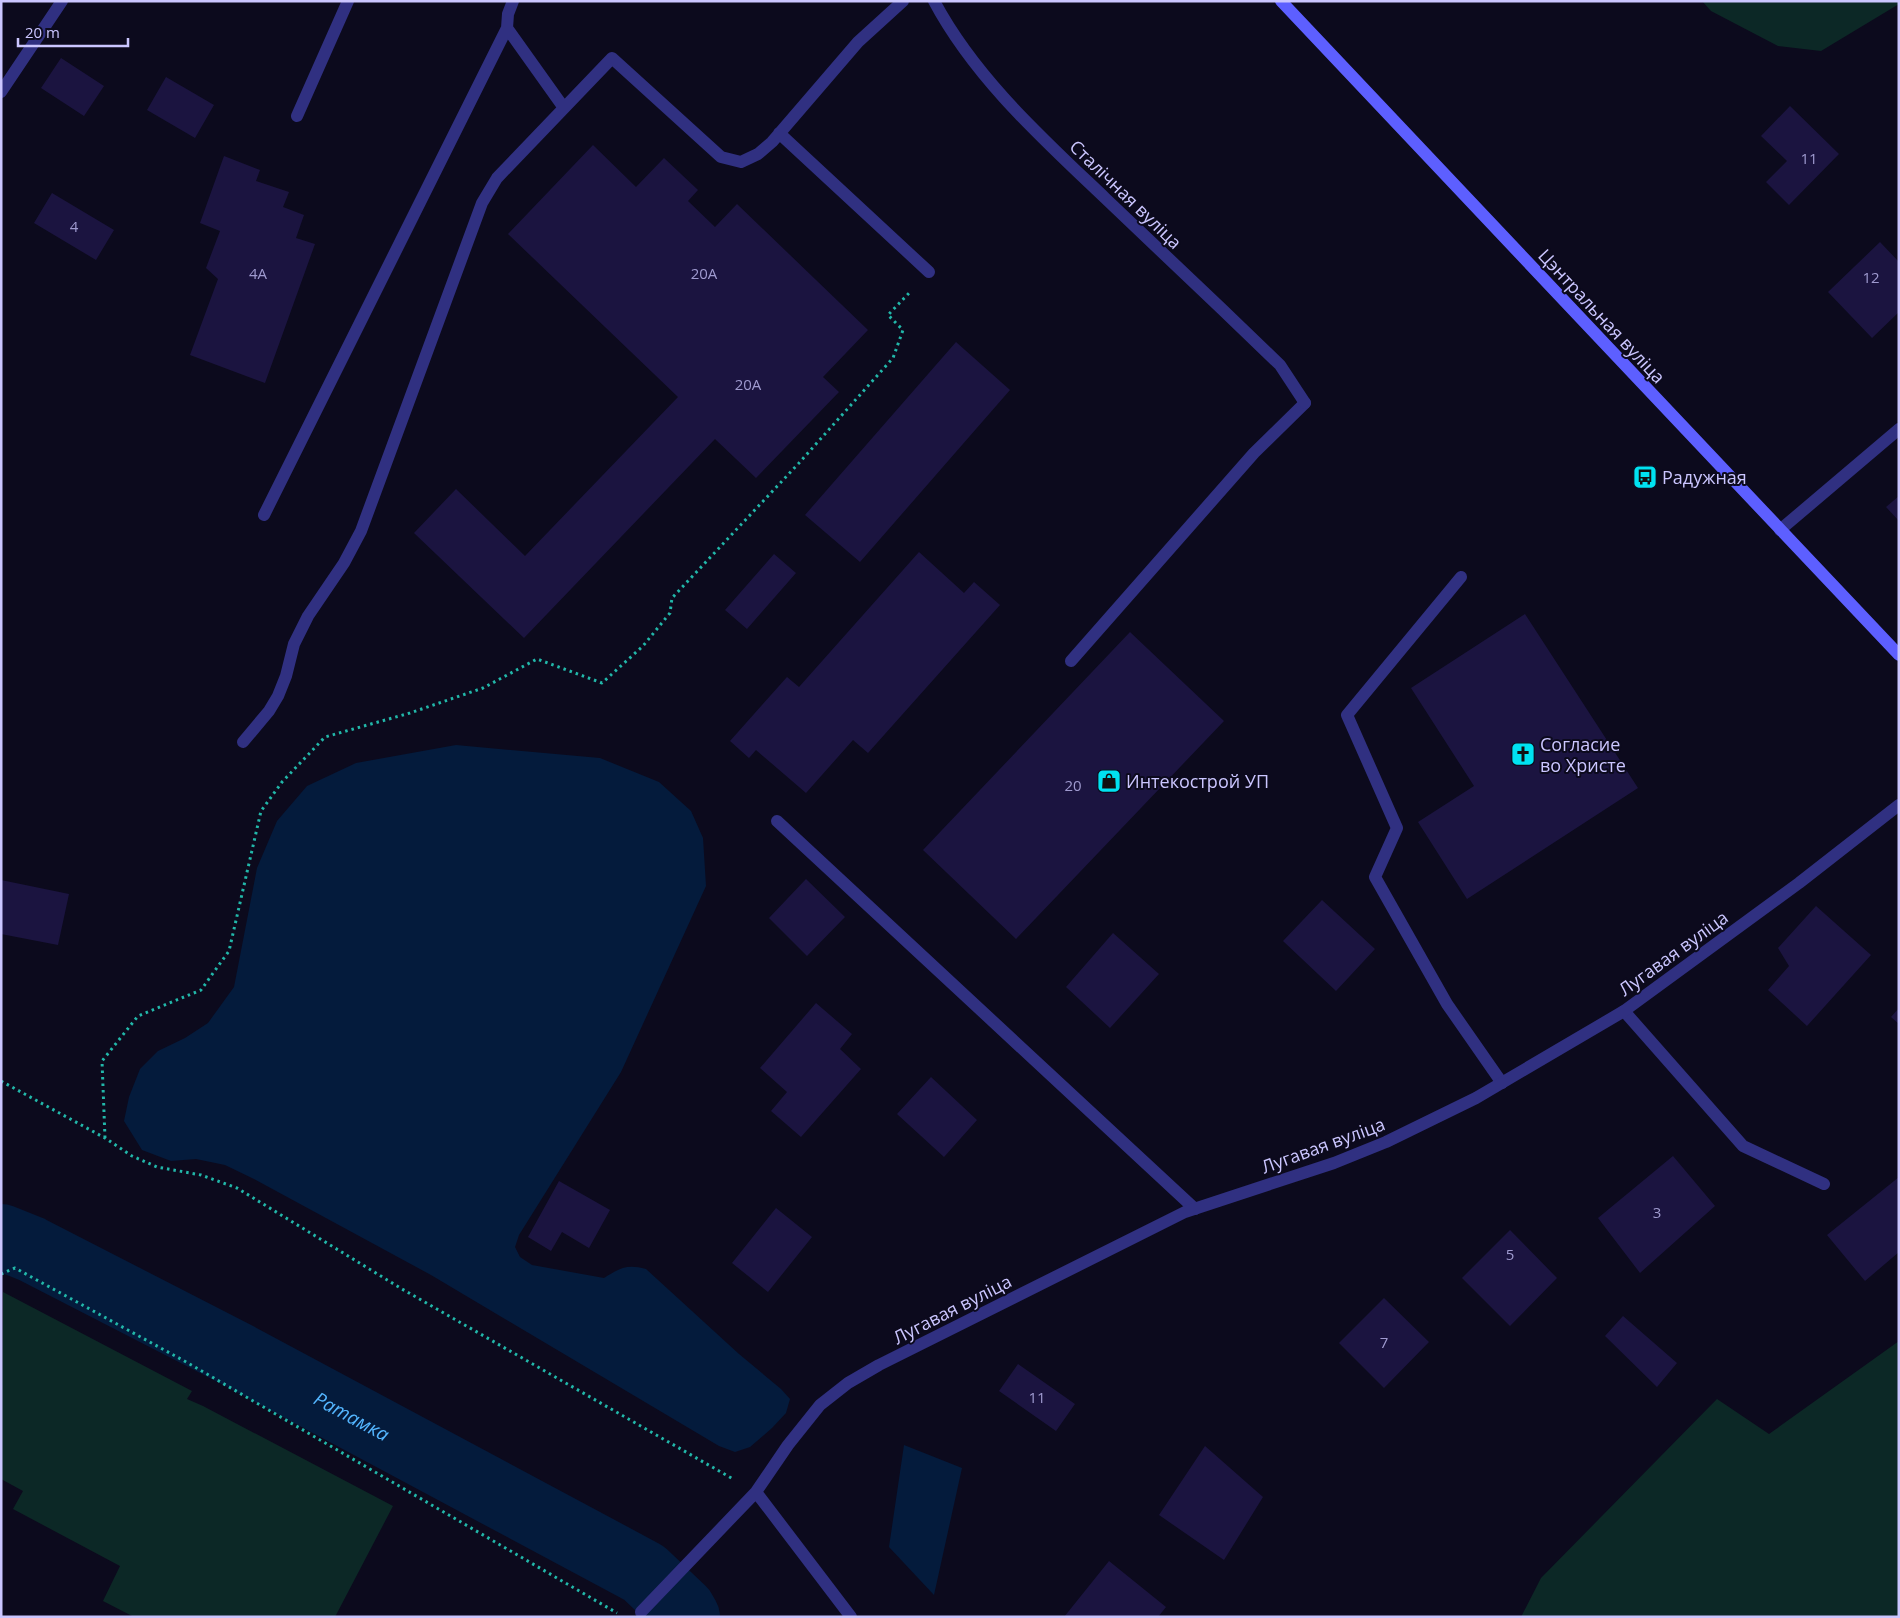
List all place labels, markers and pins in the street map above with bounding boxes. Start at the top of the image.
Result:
bus stop icon: Радужная [1632,464,1658,490]
place label: Радужная [1662,465,1747,489]
place label: Согласие во Христе [1540,732,1626,777]
church icon: Согласие во Христе [1510,741,1536,767]
shop icon: Интекострой УП [1096,768,1122,794]
place label: Интекострой УП [1126,769,1269,793]

